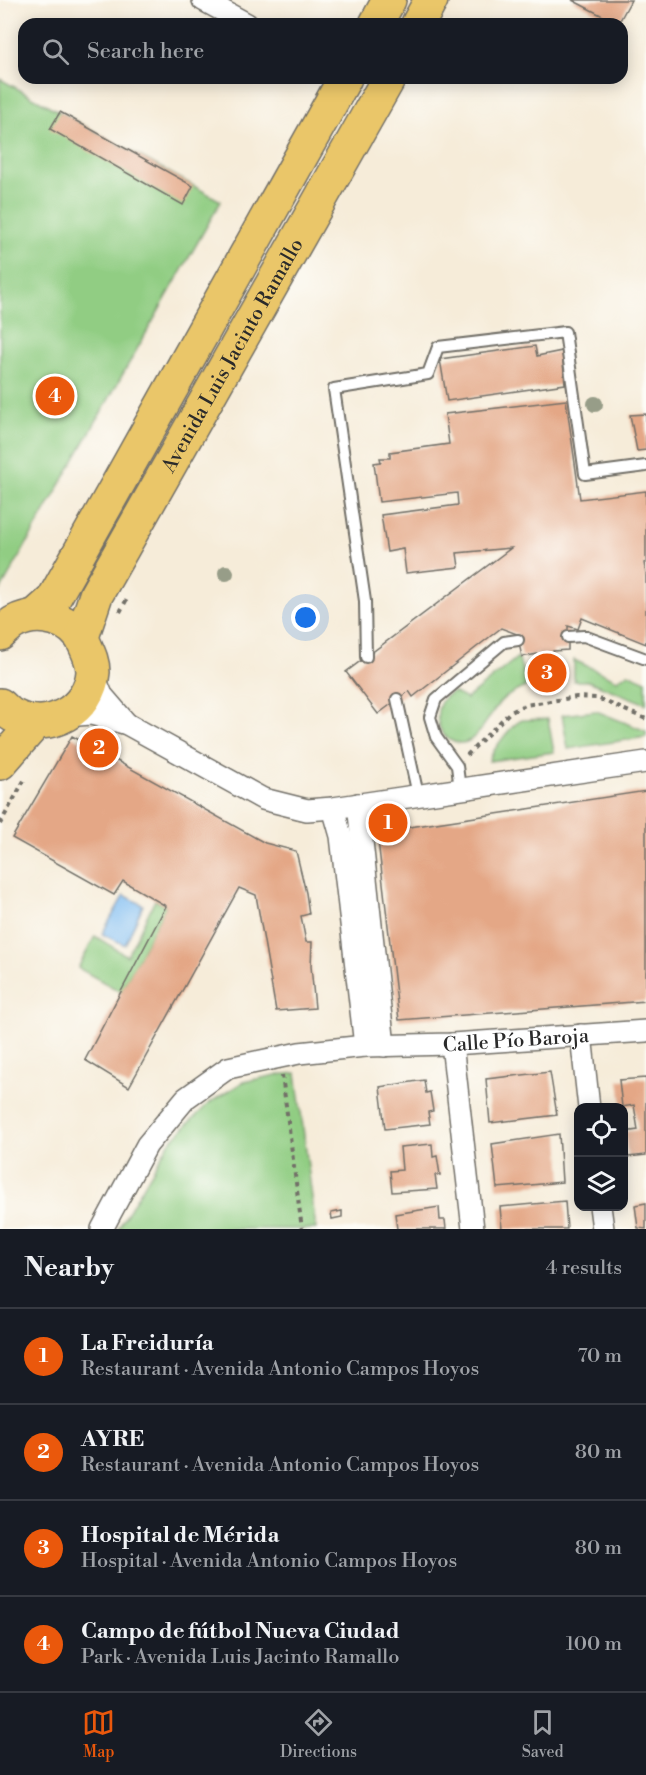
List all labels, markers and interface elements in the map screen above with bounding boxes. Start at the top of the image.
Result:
search box [18,18,628,84]
icon: search [39,35,72,68]
text: Search here [87,38,204,65]
street label: Avenida Luis Jacinto Ramallo [156,234,310,478]
pin: 4 [36,374,74,418]
your location [291,603,320,632]
pin: 3 [528,650,566,696]
pin: 2 [80,726,118,771]
pin: 1 [368,800,408,846]
street label: Calle Pío Baroja [443,1024,591,1058]
map controls [574,1103,628,1211]
button: locate [574,1103,628,1157]
button: layers [574,1157,628,1211]
text: Nearby [24,1252,114,1284]
text: 4 results [545,1256,622,1281]
text: La Freiduría [81,1330,214,1357]
text: 1 [39,1344,48,1369]
text: 70 m [578,1344,622,1369]
text: Restaurant · Avenida Antonio Campos Hoyos [81,1357,479,1382]
text: AYRE [81,1426,144,1453]
text: 2 [37,1440,50,1465]
text: 80 m [575,1440,622,1465]
text: Restaurant · Avenida Antonio Campos Hoyos [81,1453,479,1478]
text: Hospital de Mérida [81,1522,279,1549]
text: 3 [37,1536,50,1561]
text: 80 m [575,1536,622,1561]
text: Hospital · Avenida Antonio Campos Hoyos [81,1549,457,1574]
text: Campo de fútbol Nueva Ciudad [81,1618,400,1645]
text: 4 [37,1632,50,1657]
text: 100 m [566,1632,622,1657]
text: Park · Avenida Luis Jacinto Ramallo [81,1645,399,1670]
tab: Map [82,1706,115,1762]
tab: Directions [280,1706,357,1762]
tab: Saved [522,1706,564,1762]

